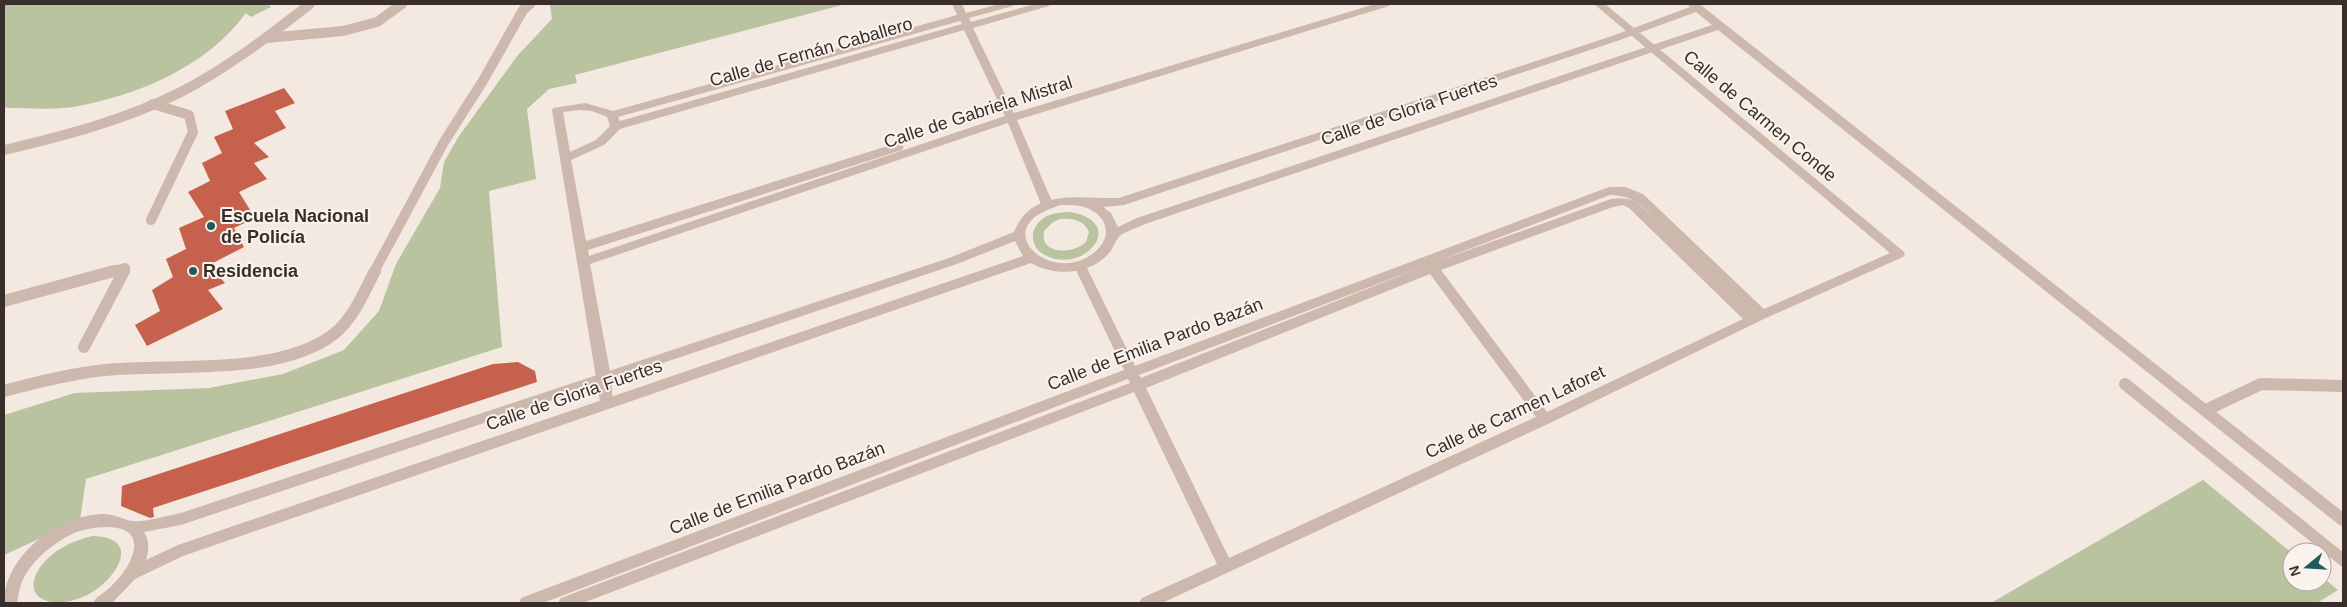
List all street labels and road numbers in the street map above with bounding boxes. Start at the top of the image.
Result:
street label: Calle de Fernán Caballero [707,13,915,91]
street label: Calle de Carmen Conde [1680,46,1840,186]
street label: Calle de Gloria Fuertes [1318,70,1500,150]
street label: Calle de Gabriela Mistral [881,72,1075,152]
street label: Calle de Emilia Pardo Bazán [1044,294,1266,394]
street label: Calle de Gloria Fuertes [483,355,665,435]
street label: Calle de Carmen Laforet [1422,361,1608,463]
street label: Calle de Emilia Pardo Bazán [666,438,888,538]

